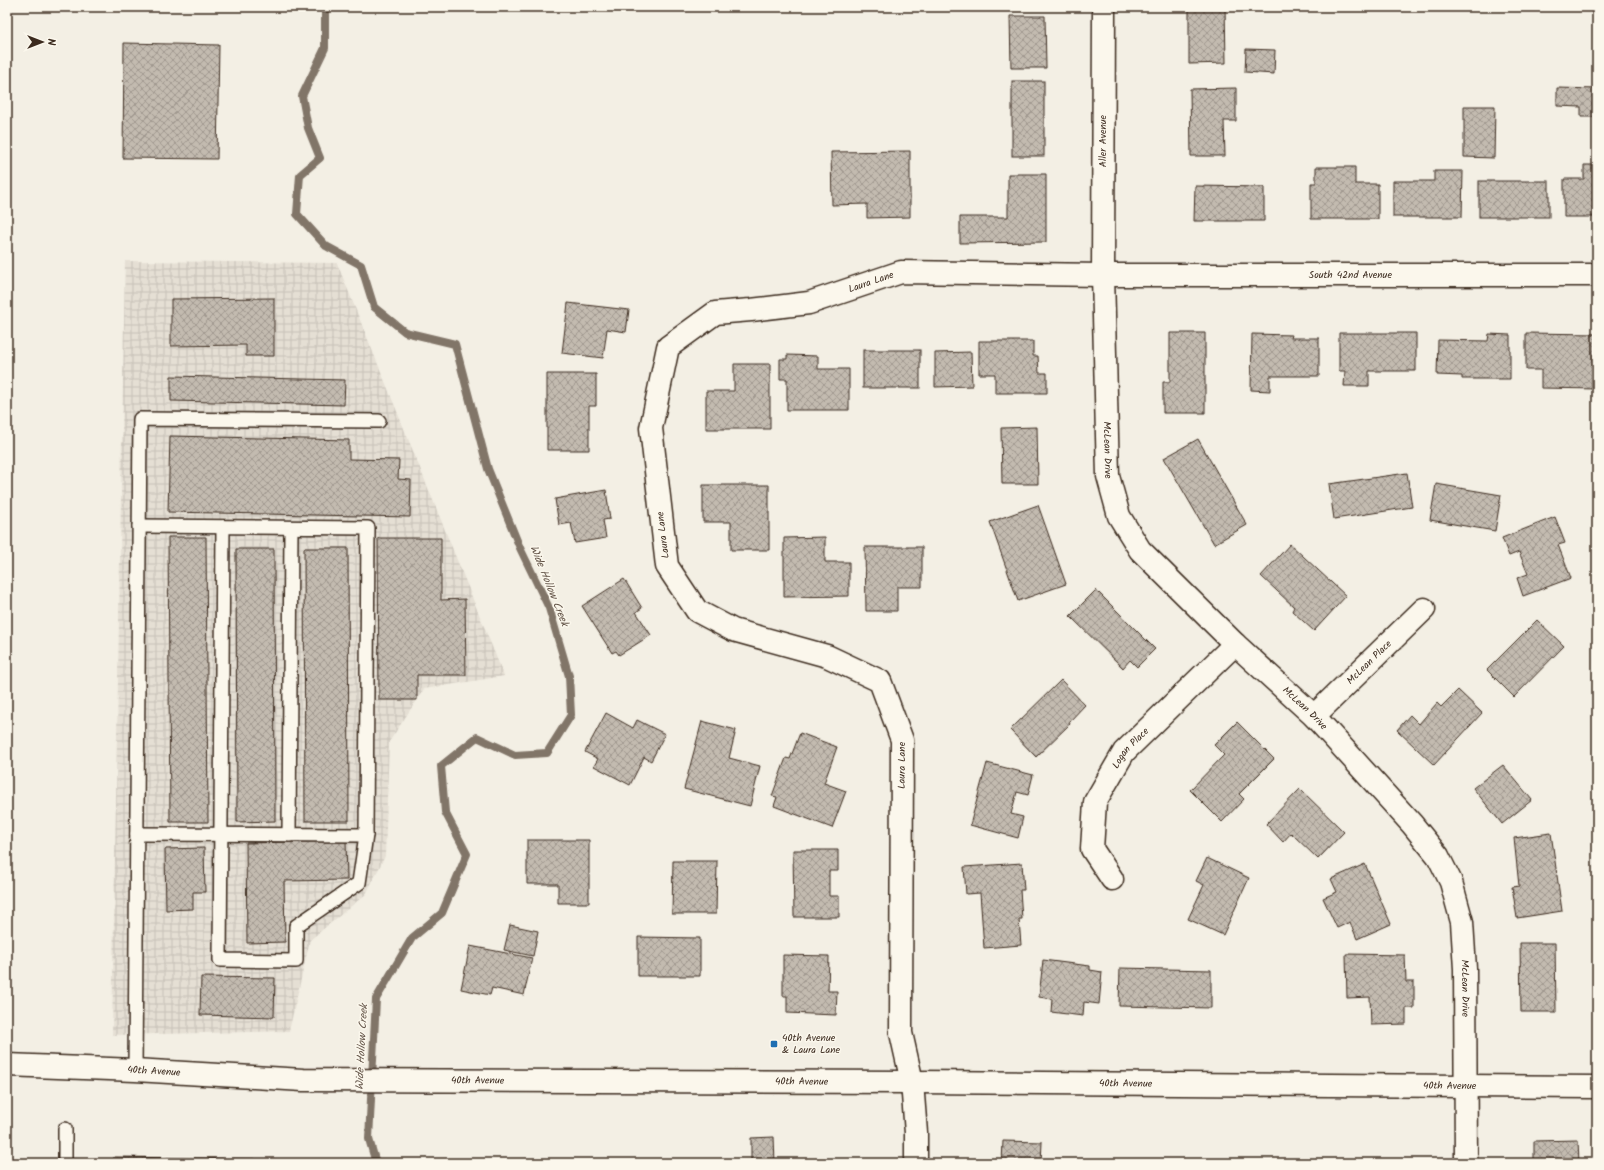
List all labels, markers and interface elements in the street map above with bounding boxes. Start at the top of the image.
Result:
north arrow [22,22,62,62]
text: N [42,39,60,46]
street label: Aller Avenue [1095,114,1111,167]
street label: Laura Lane [846,267,896,297]
street label: South 42nd Avenue [1309,267,1392,283]
street label: McLean Drive [1099,421,1117,481]
street label: Laura Lane [652,510,674,559]
water label: Wide Hollow Creek [525,543,574,631]
street label: McLean Place [1343,636,1396,688]
street label: McLean Drive [1279,683,1331,734]
street label: Logan Place [1108,723,1153,772]
street label: Laura Lane [894,741,910,789]
street label: McLean Drive [1456,959,1473,1017]
water label: Wide Hollow Creek [351,1002,373,1090]
place label: 40th Avenue & Laura Lane [782,1030,841,1058]
marker: 40th Avenue & Laura Lane [769,1039,779,1049]
street label: 40th Avenue [127,1062,181,1081]
street label: 40th Avenue [451,1072,505,1089]
street label: 40th Avenue [775,1074,829,1090]
street label: 40th Avenue [1099,1075,1153,1092]
street label: 40th Avenue [1423,1078,1477,1094]

